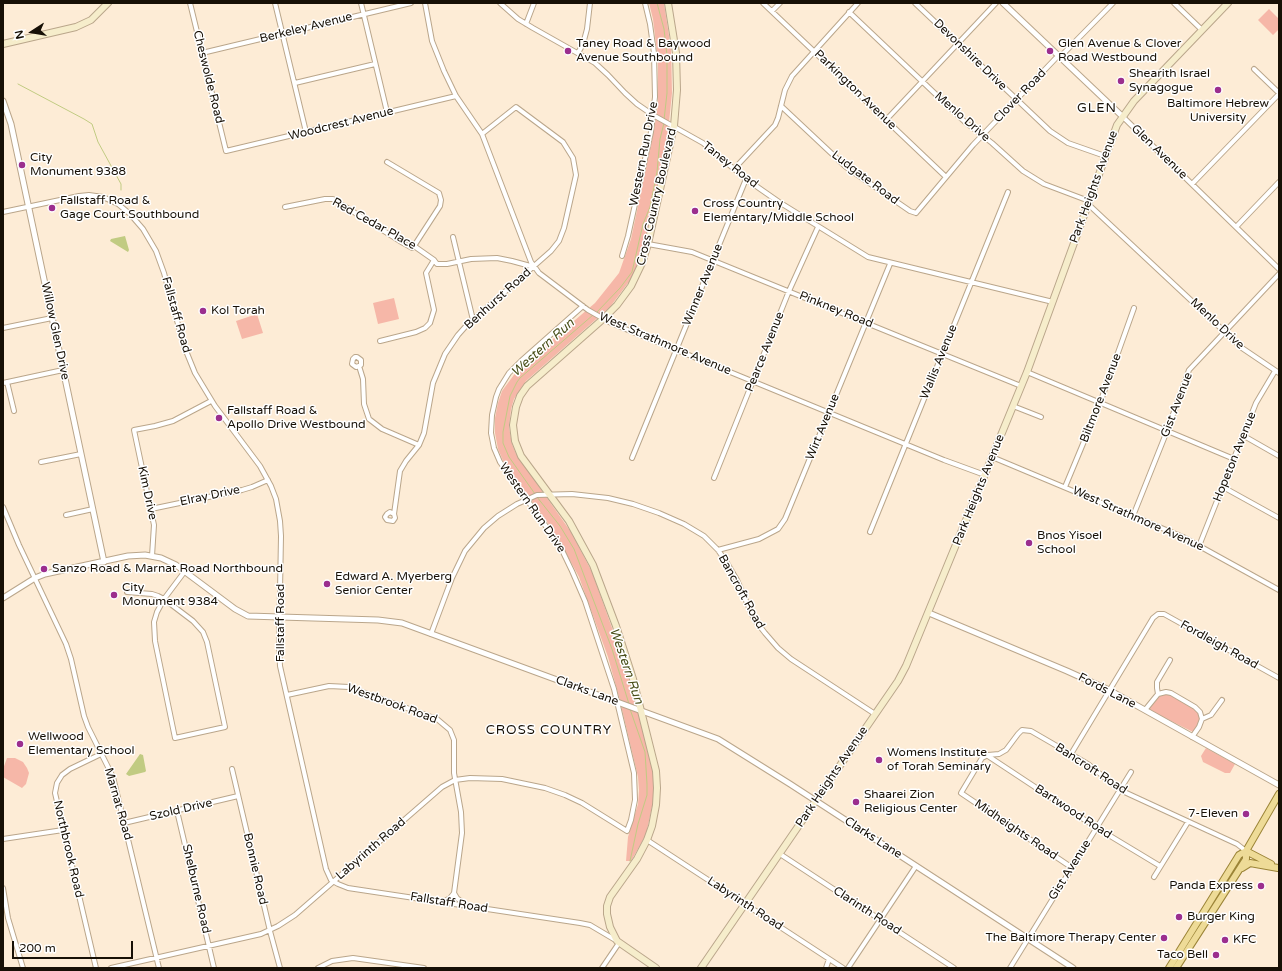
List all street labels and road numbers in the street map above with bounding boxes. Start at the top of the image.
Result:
street label: Berkeley Avenue [258,10,354,46]
street label: Devonshire Drive [930,16,1010,94]
street label: Cheswolde Road [189,29,227,125]
street label: Parkington Avenue [811,47,899,133]
street label: Clover Road [991,66,1049,126]
street label: Menlo Drive [931,89,993,145]
street label: Western Run Drive [627,100,661,208]
street label: Woodcrest Avenue [287,104,395,144]
street label: Glen Avenue [1128,122,1190,182]
street label: Cross Country Boulevard [634,127,680,267]
street label: Park Heights Avenue [1067,129,1121,245]
street label: Taney Road [699,139,761,191]
street label: Ludgate Road [829,148,901,208]
street label: Red Cedar Place [329,195,419,253]
street label: Winner Avenue [680,242,726,328]
street label: Benhurst Road [462,265,534,333]
street label: Fallstaff Road [158,275,194,355]
street label: Willow Glen Drive [38,281,72,381]
street label: Pinkney Road [797,289,875,331]
street label: Menlo Drive [1187,295,1247,353]
street label: West Strathmore Avenue [597,310,733,378]
street label: Pearce Avenue [742,310,788,394]
street label: Wallis Avenue [917,323,961,401]
street label: Biltmore Avenue [1077,351,1125,445]
street label: Gist Avenue [1158,370,1196,440]
street label: Wirt Avenue [803,392,843,462]
street label: Hopeton Avenue [1210,410,1260,504]
street label: Park Heights Avenue [950,432,1008,548]
street label: Western Run Drive [496,460,568,556]
street label: Kim Drive [134,465,160,521]
street label: Elray Drive [179,483,241,509]
street label: West Strathmore Avenue [1070,484,1206,554]
street label: Bancroft Road [715,552,767,632]
street label: Fallstaff Road [274,584,288,662]
street label: Fordleigh Road [1177,618,1261,672]
street label: Fords Lane [1076,670,1138,712]
street label: Clarks Lane [554,673,620,709]
street label: Westbrook Road [345,681,439,727]
street label: Park Heights Avenue [793,724,871,830]
street label: Bancroft Road [1052,740,1130,798]
street label: Marnat Road [101,766,135,842]
street label: Bartwood Road [1032,782,1114,842]
street label: Szold Drive [148,796,214,824]
street label: Midheights Road [972,797,1060,863]
street label: Northbrook Road [50,799,86,899]
street label: Clarks Lane [841,814,905,862]
street label: Labyrinth Road [333,815,409,883]
street label: Bonnie Road [240,832,270,906]
street label: Gist Avenue [1046,837,1094,903]
street label: Shelburne Road [179,843,213,935]
street label: Labyrinth Road [704,874,786,934]
street label: Clarinth Road [830,884,904,938]
street label: Fallstaff Road [409,890,489,916]

